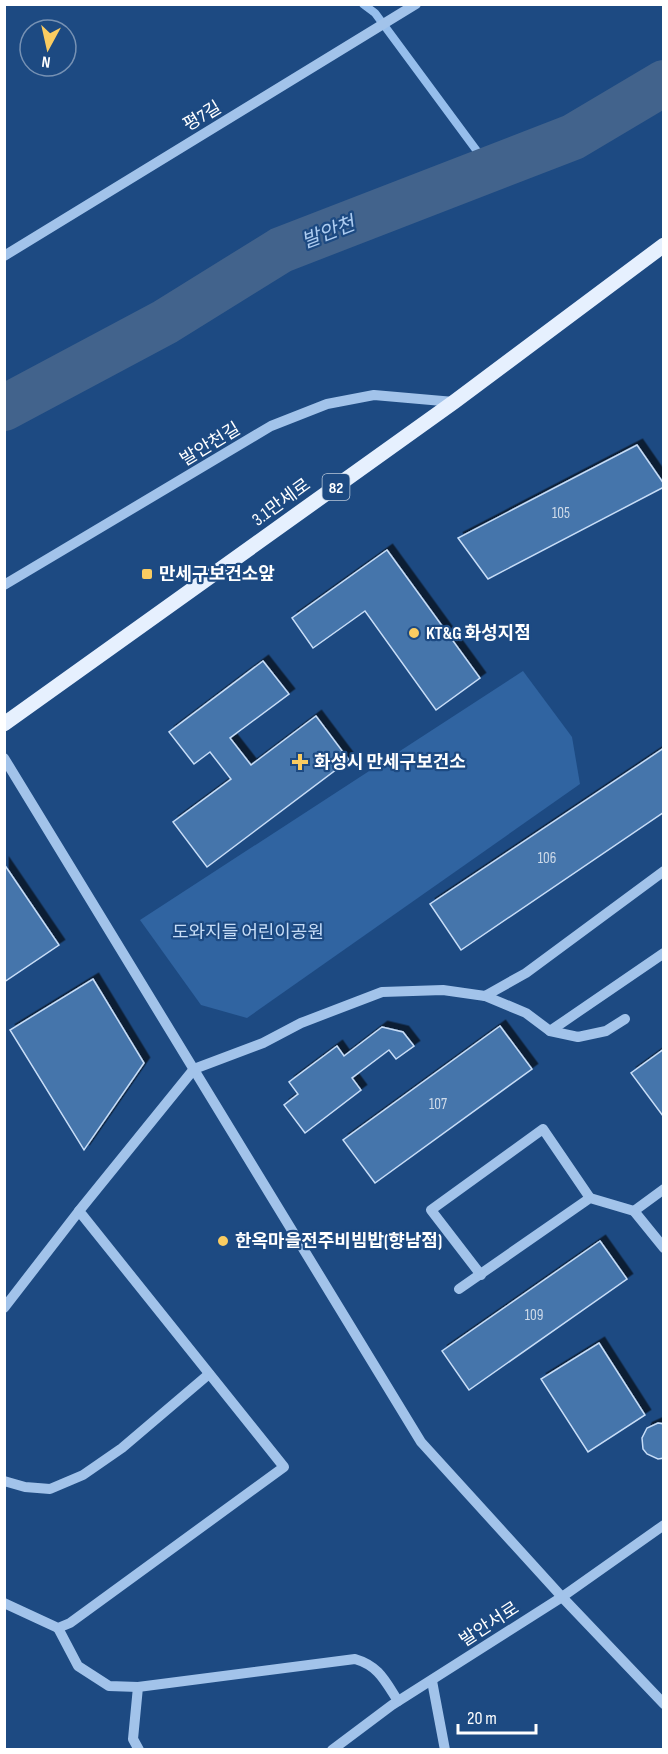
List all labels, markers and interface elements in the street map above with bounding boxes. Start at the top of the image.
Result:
north arrow [18,18,78,78]
text: N [41,51,52,71]
street label: 평7길 [180,97,225,136]
water label: 발안천 [298,211,361,254]
street label: 발안천길 [176,418,244,470]
street label: 3.1만세로 [248,474,315,531]
road number: 82 [322,474,350,500]
house number: 105 [552,504,570,523]
place label: 만세구보건소앞 [159,564,275,585]
marker: 만세구보건소앞 [140,567,154,581]
place label: KT&G 화성지점 [426,623,531,644]
marker: KT&G 화성지점 [407,626,421,640]
place label: 화성시 만세구보건소 [314,752,466,773]
marker: 화성시 만세구보건소 [291,753,309,771]
house number: 106 [538,849,556,868]
park label: 도와지들 어린이공원 [172,922,324,943]
house number: 107 [429,1095,447,1114]
place label: 한옥마을전주비빔밥(향남점) [235,1231,442,1252]
marker: 한옥마을전주비빔밥(향남점) [216,1234,230,1248]
house number: 109 [525,1306,543,1325]
street label: 발안서로 [456,1598,523,1651]
scale bar [458,1697,536,1735]
text: 20 m [467,1708,497,1729]

